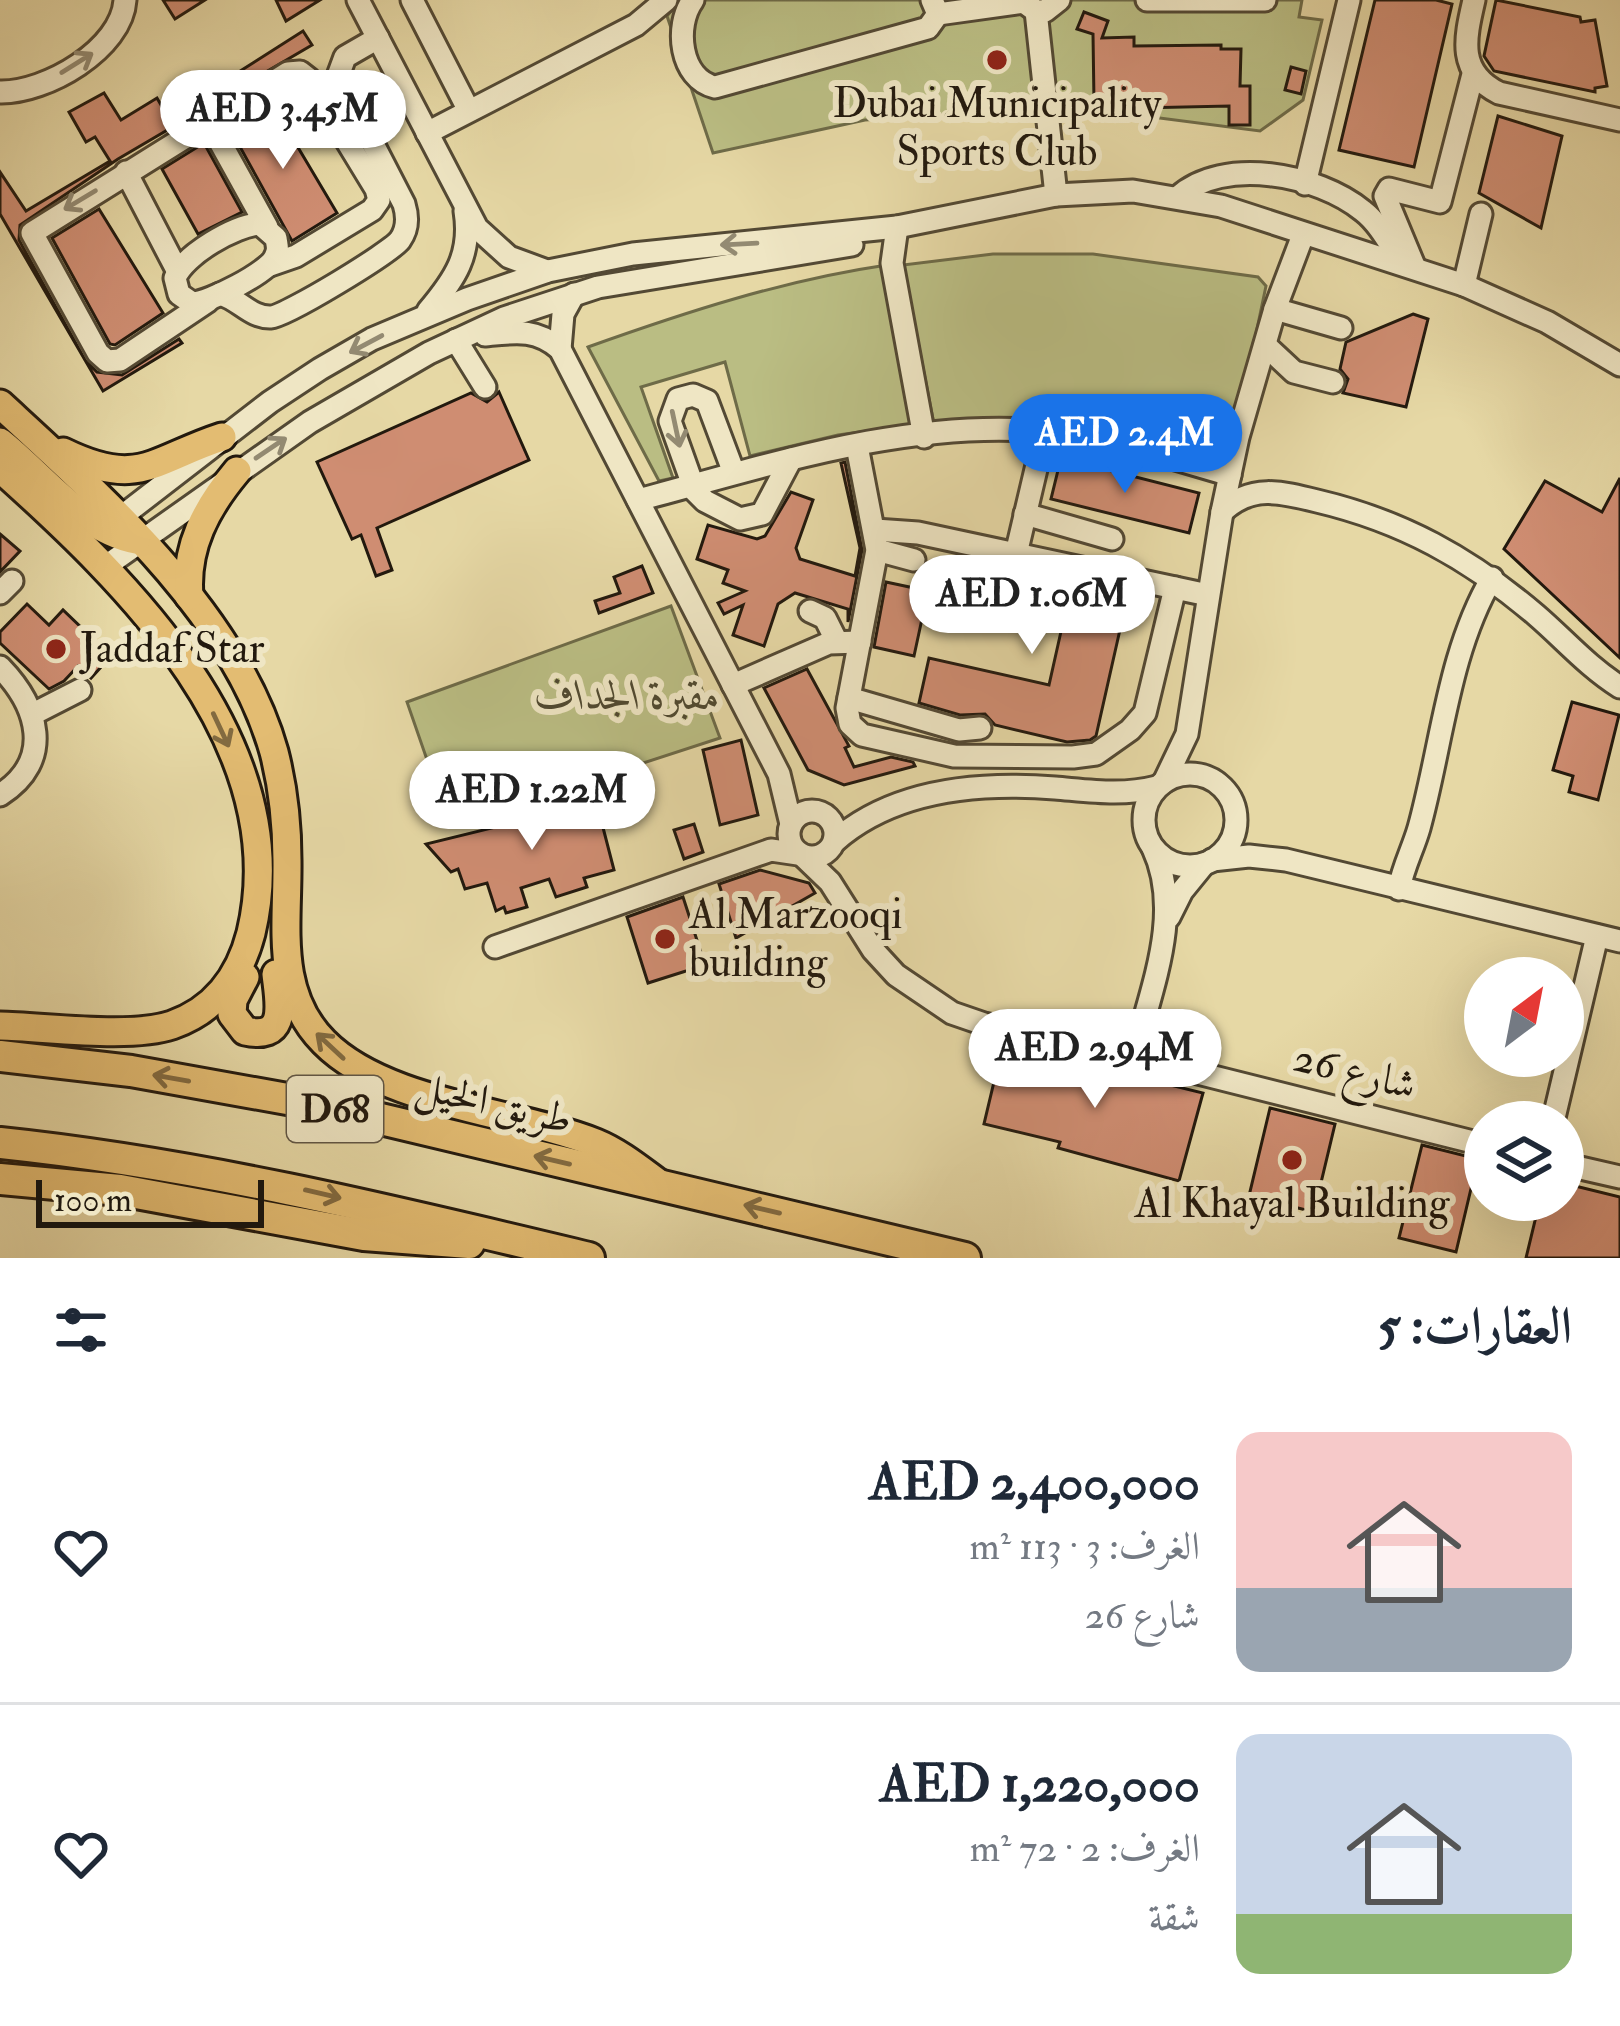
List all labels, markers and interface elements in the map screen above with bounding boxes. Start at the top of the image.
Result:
marker: Dubai Municipality Sports Club [984,47,1010,73]
one-way arrow [59,51,93,75]
pin: AED 3.45M [146,70,420,172]
place label: Dubai Municipality Sports Club [833,78,1162,178]
text: AED 3.45M [187,84,379,133]
one-way arrow [64,188,98,212]
one-way arrow [720,233,759,256]
one-way arrow [349,333,384,356]
pin: AED 2.4M [1001,394,1249,496]
text: AED 2.4M [1035,408,1215,457]
one-way arrow [665,409,688,447]
one-way arrow [253,436,287,461]
pin: AED 1.06M [895,555,1169,657]
text: AED 1.06M [936,569,1128,618]
place label: Jaddaf Star [79,623,265,675]
marker: Jaddaf Star [43,636,69,662]
park label: مقبرة الجداف [535,670,721,722]
one-way arrow [211,711,233,747]
pin: AED 1.22M [395,751,669,853]
text: AED 1.22M [436,765,628,814]
place label: Al Marzooqi building [688,889,902,989]
marker: Al Marzooqi building [652,926,678,952]
north arrow [1464,957,1584,1077]
map controls [1464,957,1584,1221]
pin: AED 2.94M [958,1009,1232,1111]
text: AED 2.94M [996,1023,1194,1072]
one-way arrow [316,1032,346,1061]
street label: شارع 26 [1287,1032,1422,1120]
street label: طريق الخيل [410,1060,577,1148]
one-way arrow [152,1066,191,1089]
road number: D68 [287,1076,383,1142]
button: layers [1464,1101,1584,1221]
marker: Al Khayal Building [1279,1147,1305,1173]
one-way arrow [533,1148,571,1170]
scale bar [36,1174,264,1227]
place label: Al Khayal Building [1134,1178,1451,1230]
text: 100 m [54,1180,132,1221]
one-way arrow [303,1184,341,1207]
one-way arrow [743,1197,781,1220]
text: العقارات: 5 [1378,1295,1572,1359]
icon: filters [48,1297,114,1363]
text: AED 2,400,000 [869,1451,1200,1515]
icon: home [1332,1480,1476,1624]
icon: heart [48,1519,114,1585]
text: الغرف: 3 · 113 m² [970,1522,1200,1571]
text: شارع 26 [1085,1591,1200,1640]
text: AED 1,220,000 [880,1753,1200,1817]
icon: home [1332,1782,1476,1926]
icon: heart [48,1821,114,1887]
text: الغرف: 2 · 72 m² [970,1824,1200,1873]
text: شقة [1148,1893,1200,1942]

